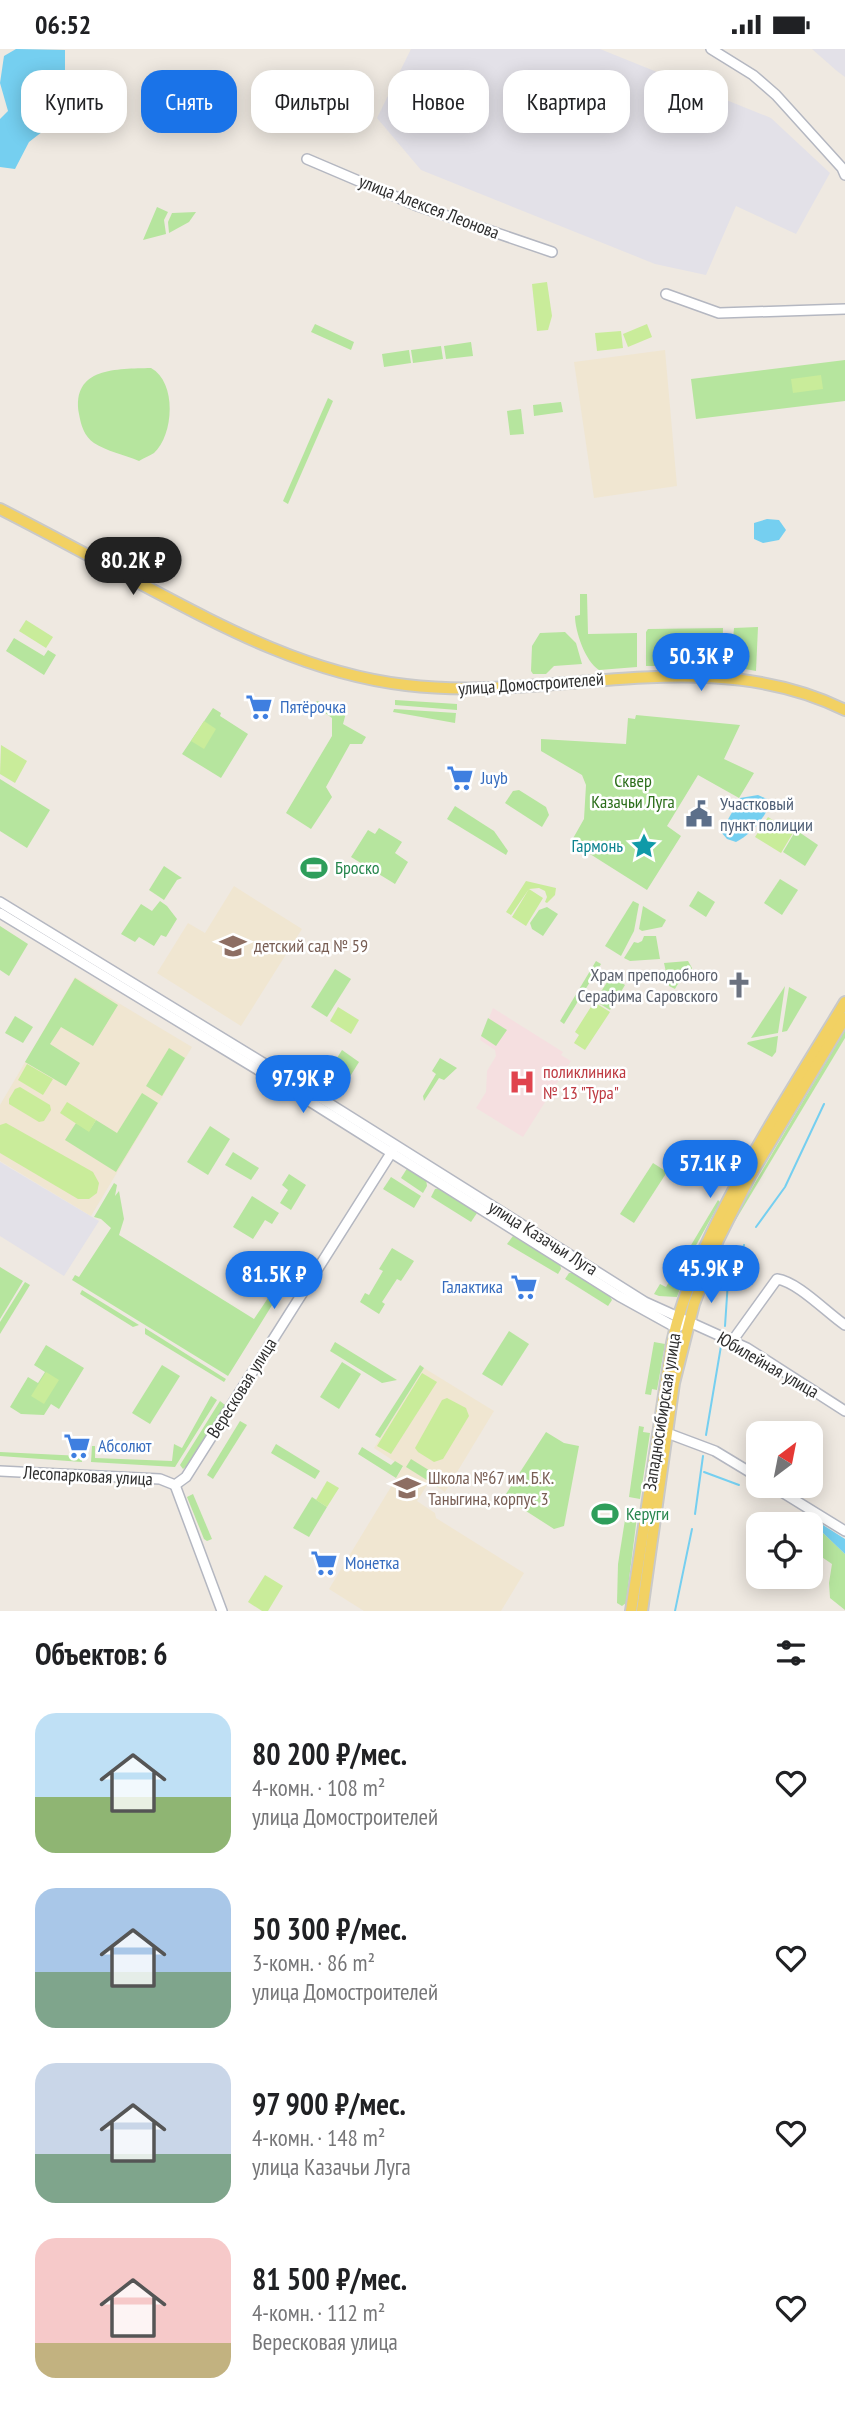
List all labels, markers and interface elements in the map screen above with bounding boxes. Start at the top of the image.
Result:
text: 06:52 [35,8,91,41]
chip: Купить [21,70,127,133]
chip: Снять [141,70,237,133]
chip: Фильтры [251,70,374,133]
chip: Новое [388,70,489,133]
chip: Квартира [503,70,630,133]
chip: Дом [644,70,728,133]
street label: улица Алексея Леонова [356,169,503,244]
pin: 80.2K ₽ [68,538,198,597]
text: 80.2K ₽ [101,545,165,574]
pin: 50.3K ₽ [636,633,766,693]
text: 50.3K ₽ [669,641,733,670]
street label: улица Домостроителей [458,667,604,700]
supermarket icon: Пятёрочка [244,692,274,722]
place label: Пятёрочка [280,695,346,718]
supermarket icon: Juyb [445,763,475,793]
place label: Juyb [480,766,508,789]
park label: Сквер Казачьи Луга [591,769,675,813]
place label: Участковый пункт полиции [720,792,813,836]
public building icon: Участковый пункт полиции [684,799,714,829]
place icon: Гармонь [629,831,659,861]
place label: Гармонь [571,834,623,857]
sports icon: Броско [299,853,329,883]
place label: Броско [335,856,380,879]
school or university icon: детский сад № 59 [218,931,248,961]
place label: детский сад № 59 [254,934,368,957]
place label: Храм преподобного Серафима Саровского [577,963,718,1007]
church icon: Храм преподобного Серафима Саровского [724,970,754,1000]
pin: 97.9K ₽ [238,1055,368,1115]
place label: поликлиника № 13 "Тура" [543,1060,626,1104]
text: 97.9K ₽ [272,1063,334,1092]
hospital icon: поликлиника № 13 "Тура" [507,1067,537,1097]
pin: 57.1K ₽ [645,1141,775,1200]
text: 57.1K ₽ [679,1148,741,1177]
street label: улица Казачьи Луга [484,1195,602,1280]
pin: 45.9K ₽ [646,1245,776,1305]
pin: 81.5K ₽ [209,1251,339,1311]
text: 45.9K ₽ [679,1253,743,1282]
text: 81.5K ₽ [242,1259,306,1288]
supermarket icon: Галактика [509,1272,539,1302]
place label: Галактика [442,1275,503,1298]
street label: Юбилейная улица [713,1326,823,1403]
street label: Западносибирская улица [638,1331,685,1492]
street label: Вересковая улица [202,1333,282,1442]
north arrow [746,1421,822,1498]
map controls [746,1421,823,1589]
supermarket icon: Абсолют [62,1431,92,1461]
place label: Абсолют [98,1434,152,1457]
street label: Лесопарковая улица [22,1461,153,1490]
place label: Школа №67 им. Б.К. Таныгина, корпус 3 [428,1466,554,1510]
school or university icon: Школа №67 им. Б.К. Таныгина, корпус 3 [392,1473,422,1503]
sports icon: Керуги [590,1499,620,1529]
place label: Керуги [626,1502,669,1525]
button: locate [746,1512,823,1589]
supermarket icon: Монетка [309,1548,339,1578]
place label: Монетка [345,1551,399,1574]
text: Объектов: 6 [35,1634,168,1673]
icon: filters [772,1634,810,1672]
text: 80 200 ₽/мес. [252,1734,407,1773]
icon: home [91,1741,175,1825]
icon: heart [772,1764,810,1802]
text: 4-комн. · 108 m² [252,1773,385,1802]
text: улица Домостроителей [252,1802,438,1831]
text: 50 300 ₽/мес. [252,1909,407,1948]
icon: home [91,1916,175,2000]
icon: heart [772,1939,810,1977]
text: 3-комн. · 86 m² [252,1948,375,1977]
text: улица Домостроителей [252,1977,438,2006]
text: 97 900 ₽/мес. [252,2084,406,2123]
icon: home [91,2091,175,2175]
icon: heart [772,2114,810,2152]
text: 4-комн. · 148 m² [252,2123,385,2152]
text: улица Казачьи Луга [252,2152,411,2181]
text: 81 500 ₽/мес. [252,2259,407,2298]
icon: home [91,2266,175,2350]
icon: heart [772,2289,810,2327]
text: 4-комн. · 112 m² [252,2298,385,2327]
text: Вересковая улица [252,2327,398,2356]

